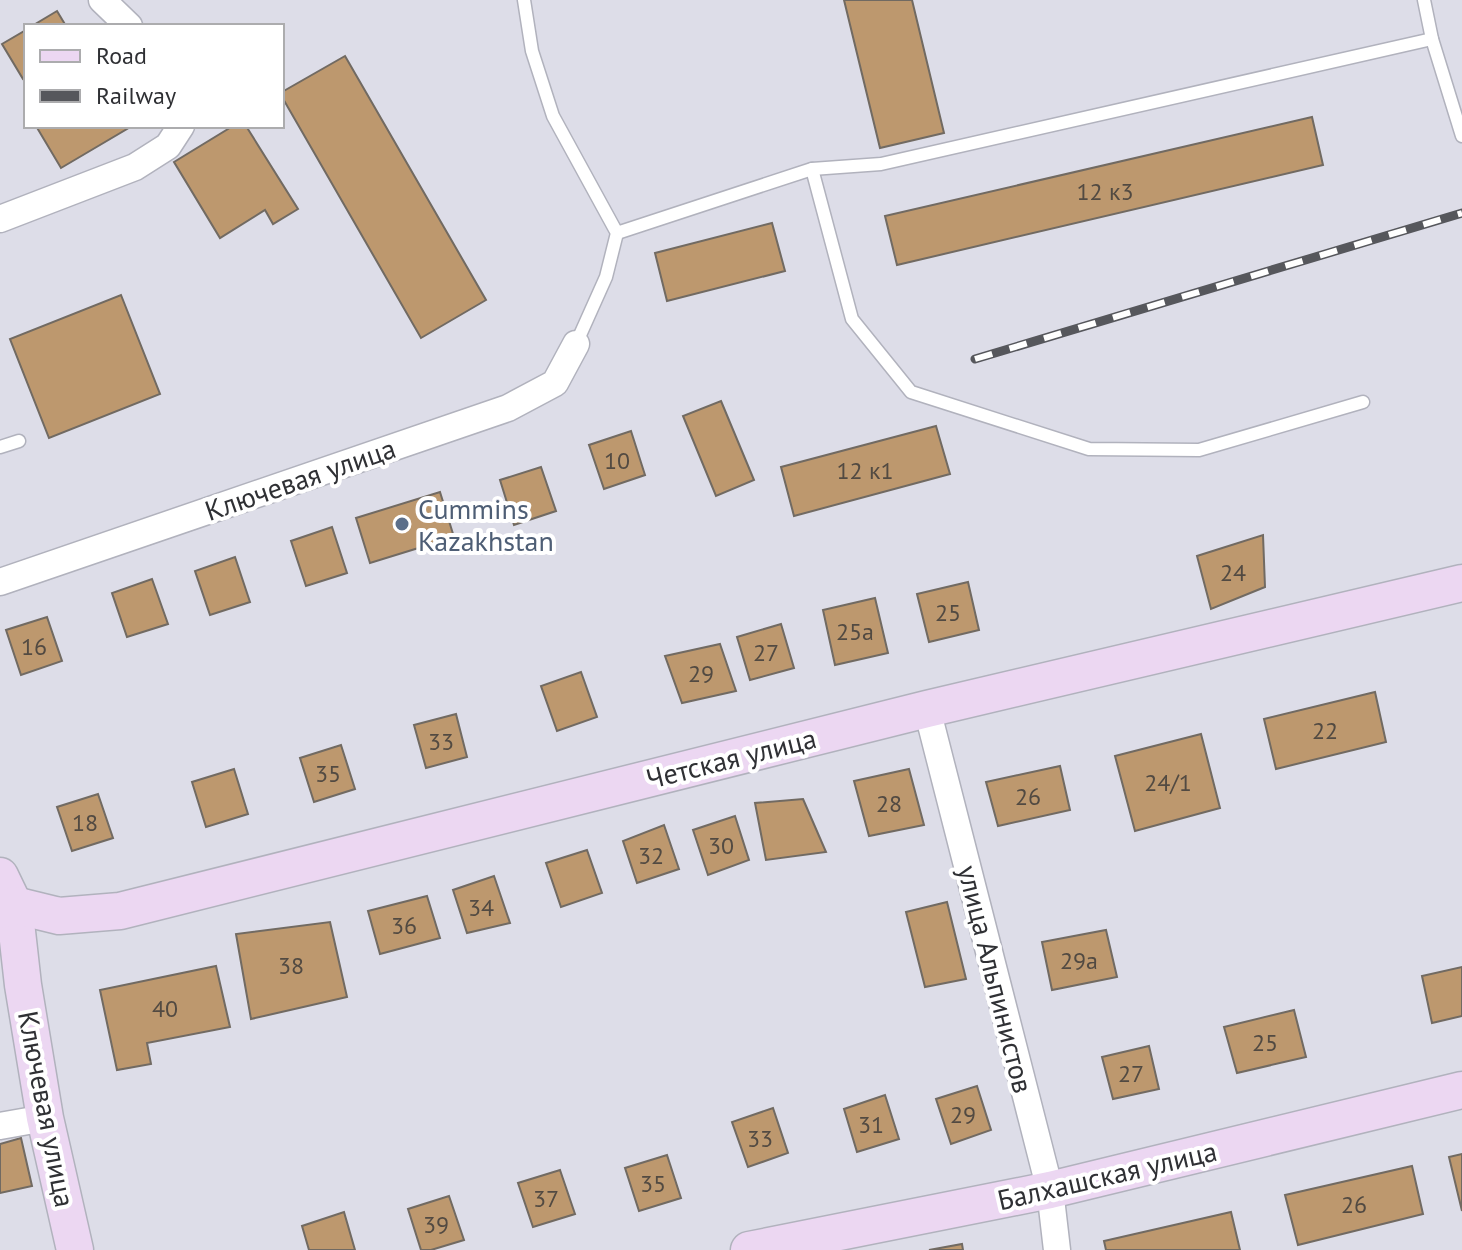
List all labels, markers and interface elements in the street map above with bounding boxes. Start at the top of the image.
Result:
legend [24,24,284,128]
text: Road [96,40,147,71]
text: Railway [96,80,176,111]
house number: 12 к3 [1076,176,1134,207]
street label: Ключевая улица [200,429,400,529]
house number: 10 [604,445,630,476]
house number: 12 к1 [836,455,894,486]
place label: Cummins Kazakhstan [418,490,554,559]
marker: Cummins Kazakhstan [393,515,411,533]
house number: 24 [1220,557,1246,588]
house number: 25 [935,597,961,628]
house number: 25а [836,616,874,647]
house number: 16 [21,631,47,662]
house number: 27 [753,637,779,668]
house number: 29 [688,658,714,689]
house number: 22 [1312,715,1338,746]
street label: Четская улица [642,719,820,797]
house number: 33 [428,726,454,757]
house number: 35 [315,758,341,789]
house number: 24/1 [1144,767,1192,798]
house number: 26 [1015,781,1041,812]
house number: 28 [876,788,902,819]
house number: 18 [72,807,98,838]
house number: 30 [708,830,734,861]
house number: 32 [638,840,664,871]
street label: улица Альпинистов [950,861,1042,1097]
house number: 34 [468,892,494,923]
house number: 36 [391,910,417,941]
house number: 29а [1060,945,1098,976]
house number: 38 [278,950,304,981]
house number: 40 [152,993,178,1024]
street label: Ключевая улица [10,1008,84,1210]
house number: 25 [1252,1027,1278,1058]
house number: 27 [1118,1058,1144,1089]
house number: 29 [950,1099,976,1130]
house number: 31 [858,1109,884,1140]
house number: 33 [747,1123,773,1154]
street label: Балхашская улица [994,1132,1220,1218]
house number: 35 [640,1168,666,1199]
house number: 37 [533,1183,559,1214]
house number: 26 [1341,1189,1367,1220]
house number: 39 [423,1209,449,1240]

